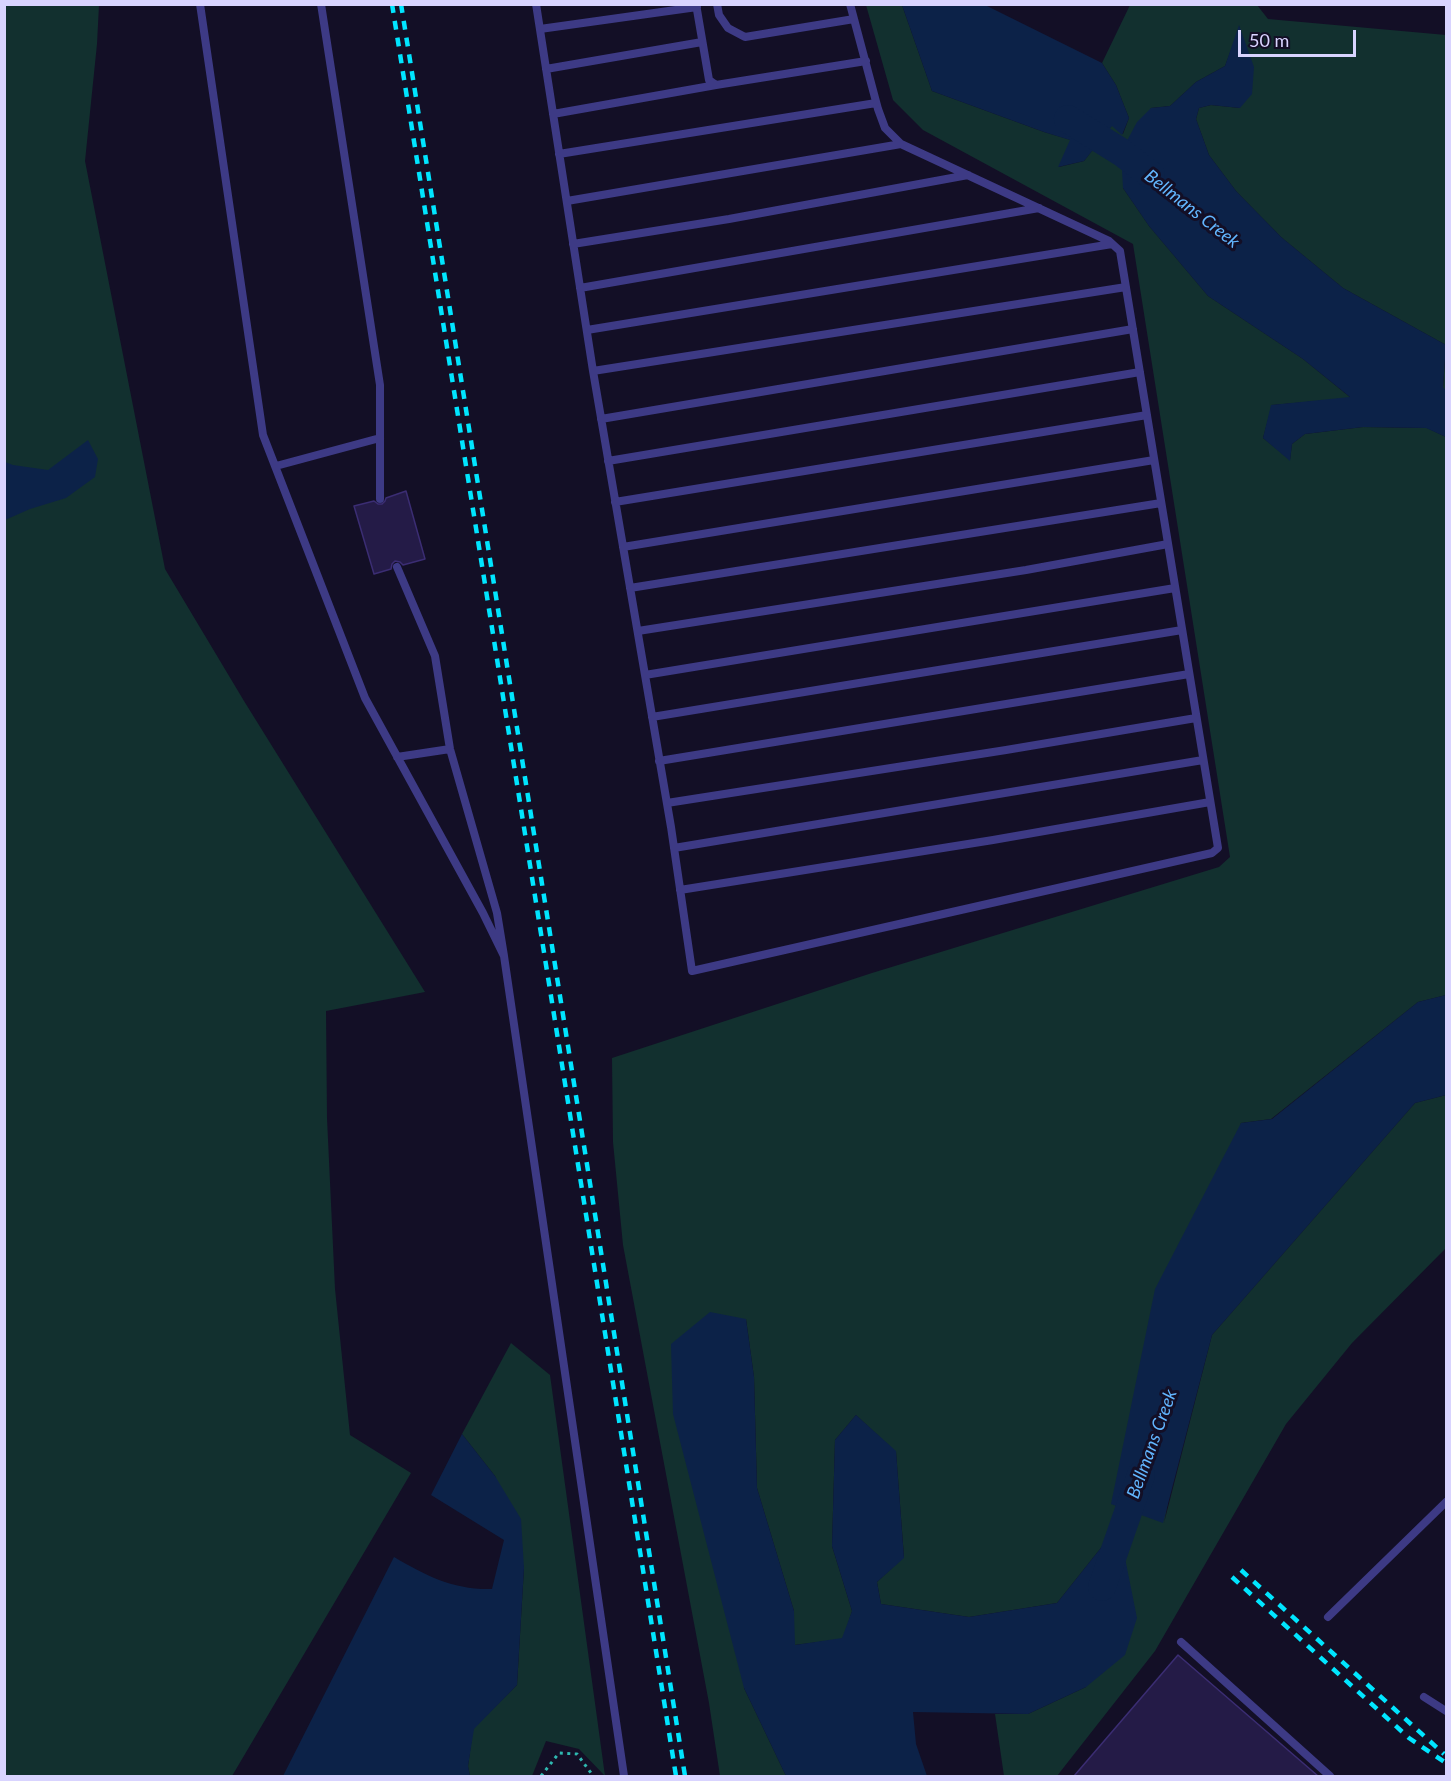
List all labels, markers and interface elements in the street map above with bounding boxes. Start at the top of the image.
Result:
scale bar [1241,18,1360,56]
text: 50 m [1249,29,1289,51]
water label: Bellmans Creek [1140,165,1244,253]
water label: Bellmans Creek [1122,1387,1182,1501]

